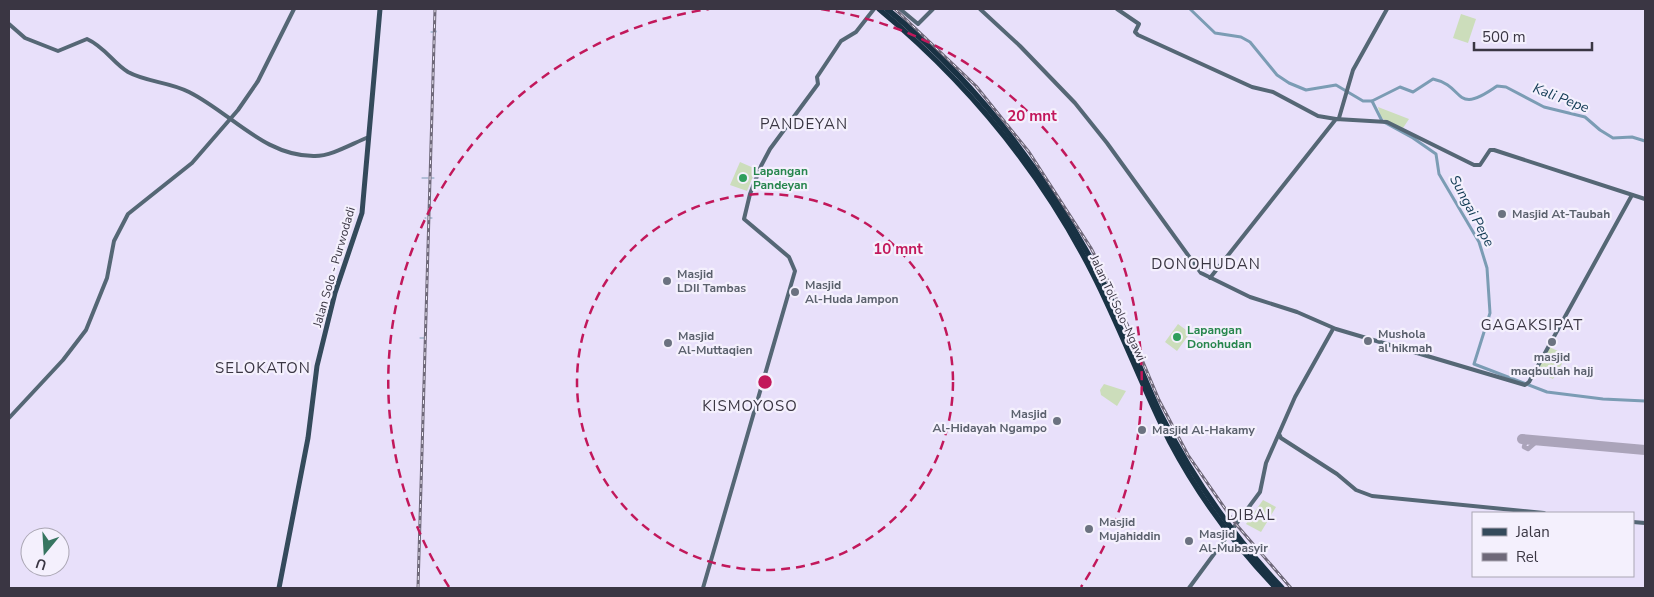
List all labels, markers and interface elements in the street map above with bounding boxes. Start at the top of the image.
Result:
scale bar [1474,20,1592,52]
text: 500 m [1482,27,1526,47]
water label: Kali Pepe [1530,79,1592,118]
text: 20 mnt [1007,106,1057,126]
district label: PANDEYAN [760,114,848,134]
place label: Lapangan Pandeyan [753,163,808,193]
marker: Lapangan Pandeyan [737,172,749,184]
water label: Sungai Pepe [1445,172,1499,251]
street label: Jalan Solo - Purwodadi [309,205,359,330]
place label: Masjid At-Taubah [1512,206,1610,222]
marker: Masjid At-Taubah [1496,208,1508,220]
text: 10 mnt [873,239,923,259]
street label: Jalan Tol Solo–Ngawi [1086,252,1150,364]
district label: DONOHUDAN [1151,254,1261,274]
place label: Masjid LDII Tambas [677,266,746,296]
marker: Masjid LDII Tambas [661,275,673,287]
place label: Masjid Al-Huda Jampon [805,277,899,307]
marker: Masjid Al-Huda Jampon [789,286,801,298]
district label: GAGAKSIPAT [1481,315,1583,335]
place label: Lapangan Donohudan [1187,322,1252,352]
place label: Mushola al hikmah [1378,326,1432,356]
place label: Masjid Al-Muttaqien [678,328,753,358]
marker: Lapangan Donohudan [1171,331,1183,343]
marker: Mushola al hikmah [1362,335,1374,347]
marker: masjid maqbullah hajj [1546,336,1558,348]
marker: Masjid Al-Muttaqien [662,337,674,349]
place label: masjid maqbullah hajj [1511,349,1593,379]
district label: SELOKATON [215,358,311,378]
centre of rings [756,373,774,391]
district label: KISMOYOSO [702,396,798,416]
place label: Masjid Al-Hidayah Ngampo [933,406,1047,436]
marker: Masjid Al-Hidayah Ngampo [1051,415,1063,427]
place label: Masjid Al-Hakamy [1152,422,1256,438]
marker: Masjid Al-Hakamy [1136,424,1148,436]
district label: DIBAL [1226,505,1276,525]
legend [1472,512,1634,577]
place label: Masjid Mujahiddin [1099,514,1161,544]
text: Jalan [1515,522,1550,542]
marker: Masjid Mujahiddin [1083,523,1095,535]
place label: Masjid Al-Mubasyir [1199,526,1268,556]
north arrow [20,527,70,577]
marker: Masjid Al-Mubasyir [1183,535,1195,547]
text: Rel [1516,547,1539,567]
text: U [33,553,49,575]

